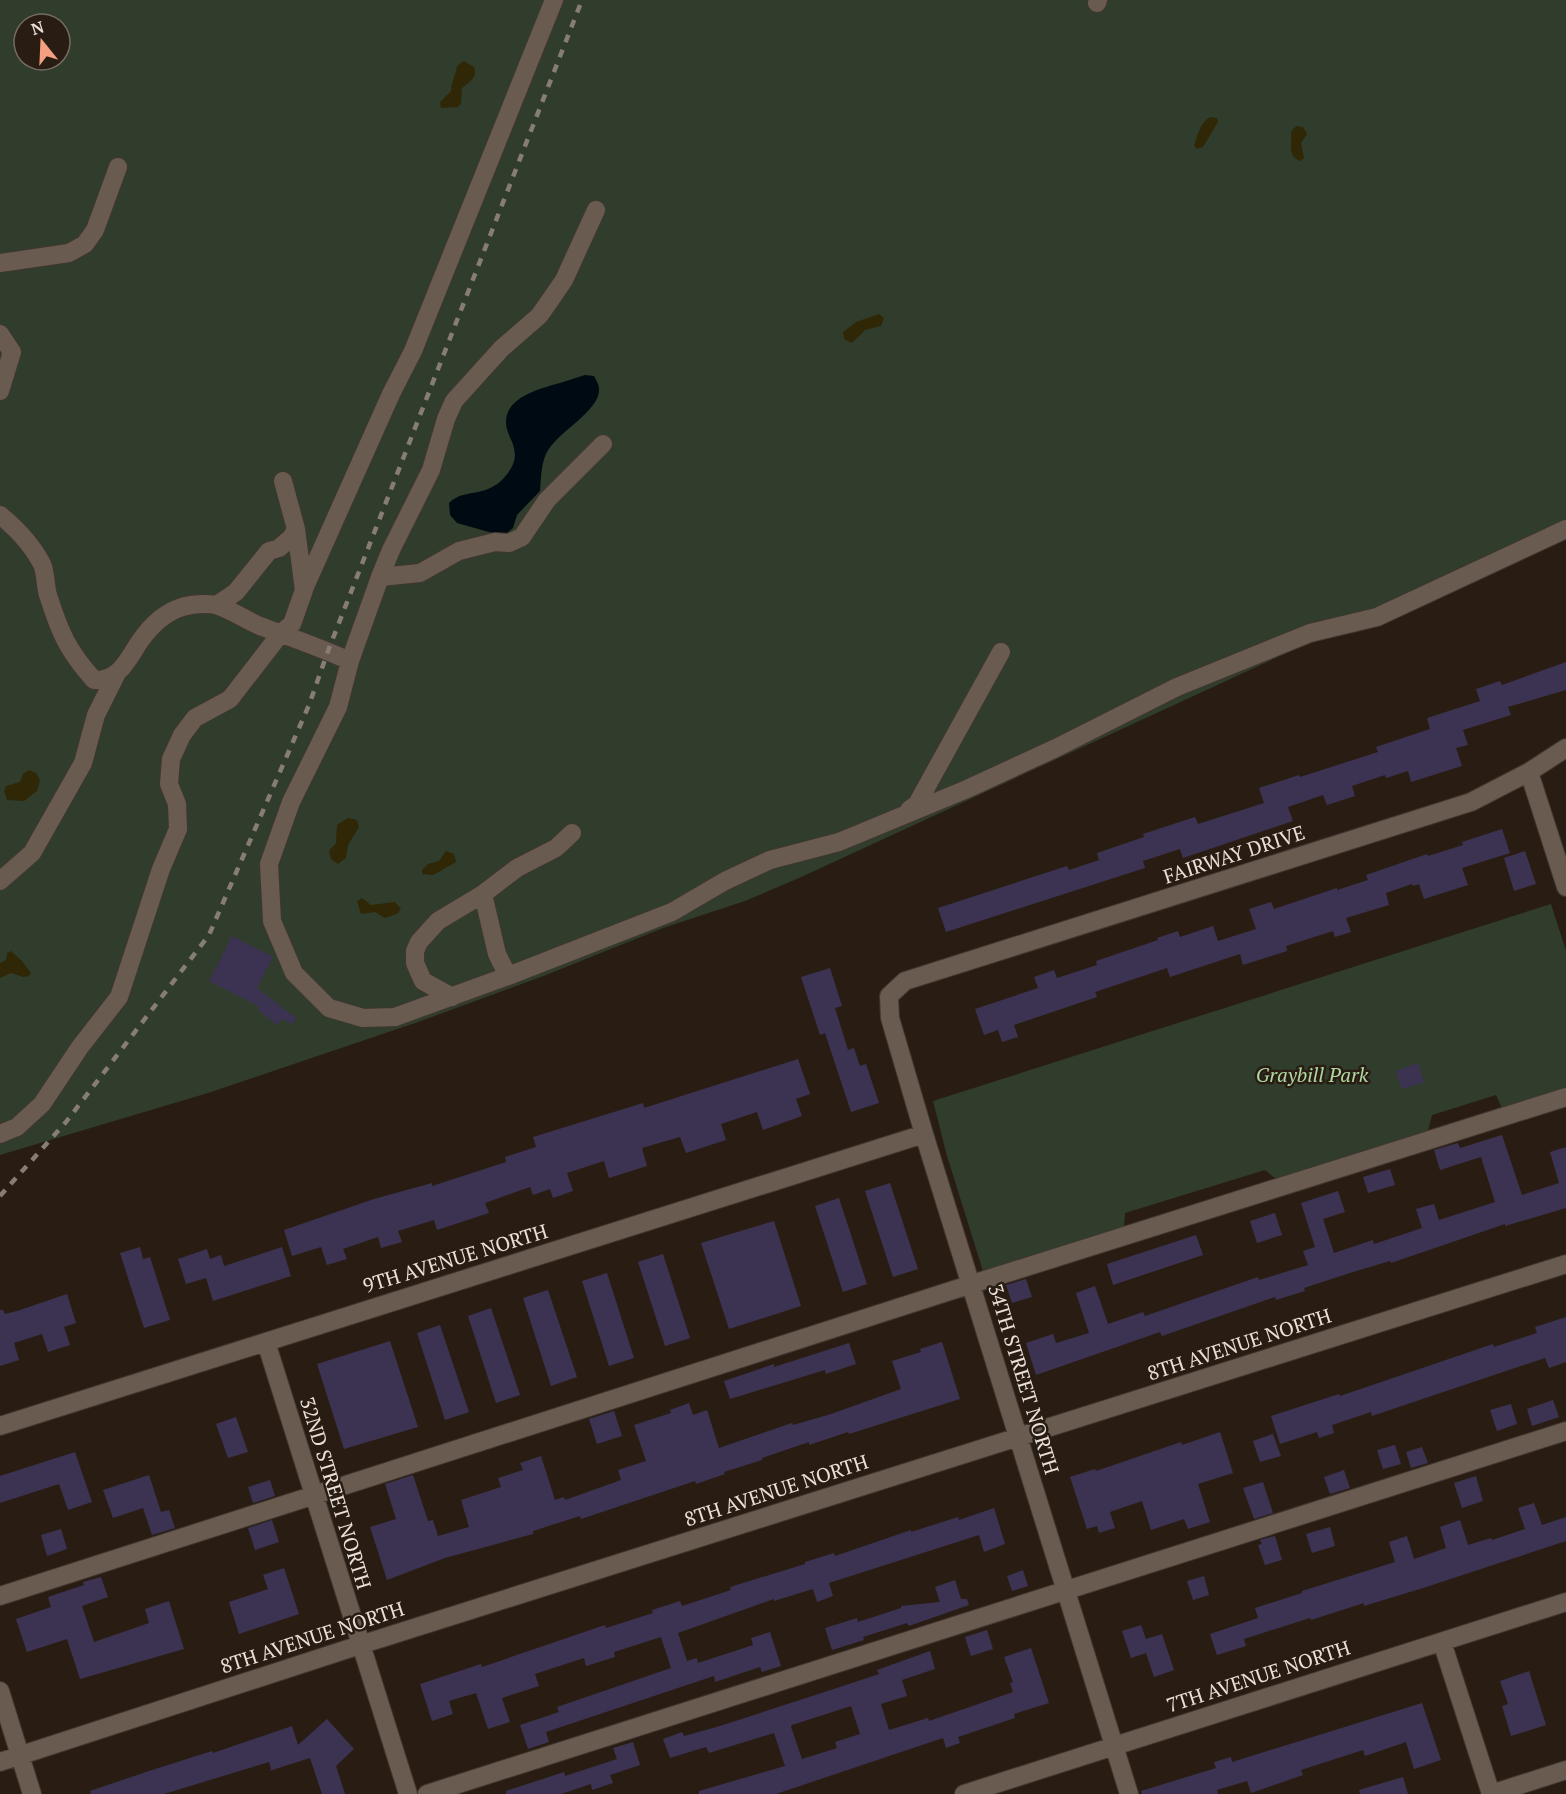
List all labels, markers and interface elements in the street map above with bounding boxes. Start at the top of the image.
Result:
north arrow [12,12,72,72]
text: N [28,15,47,40]
street label: FAIRWAY DRIVE [1160,818,1308,890]
park label: Graybill Park [1256,1061,1369,1088]
street label: 9TH AVENUE NORTH [359,1217,551,1299]
street label: 34TH STREET NORTH [982,1281,1066,1477]
street label: 8TH AVENUE NORTH [1144,1302,1334,1386]
street label: 32ND STREET NORTH [294,1394,378,1592]
street label: 8TH AVENUE NORTH [681,1448,871,1532]
street label: 8TH AVENUE NORTH [217,1595,407,1679]
street label: 7TH AVENUE NORTH [1163,1634,1353,1718]

